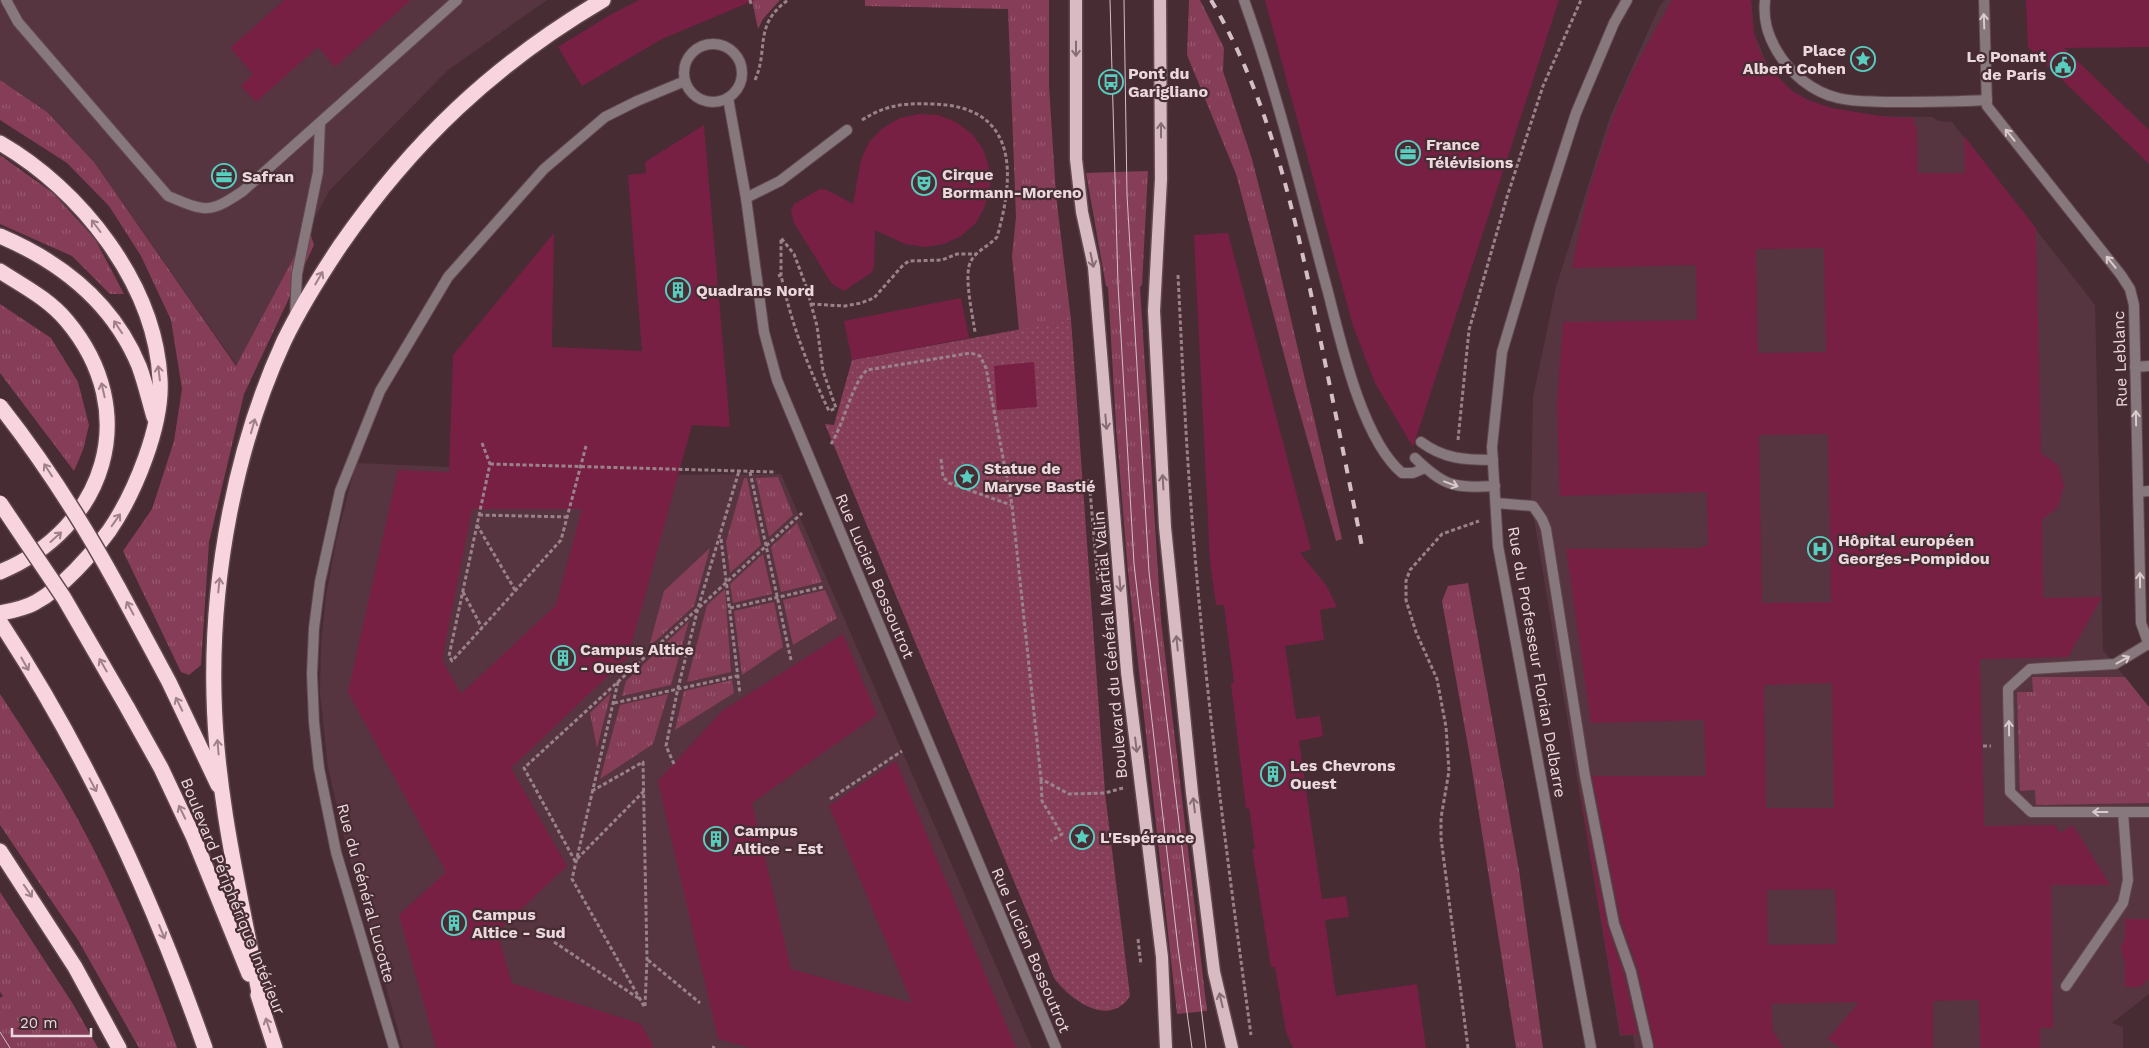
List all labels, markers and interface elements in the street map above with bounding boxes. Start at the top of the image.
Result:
one-way arrow [1980,13,1989,29]
one-way arrow [1071,40,1081,56]
place label: Place Albert Cohen [1743,41,1846,78]
place icon: Place Albert Cohen [1850,46,1876,72]
place label: Le Ponant de Paris [1967,47,2046,84]
public building icon: Le Ponant de Paris [2050,52,2076,78]
place label: Pont du Garigliano [1128,64,1208,101]
bus stop icon: Pont du Garigliano [1098,69,1124,95]
one-way arrow [1156,122,1166,138]
one-way arrow [2004,129,2015,142]
place label: France Télévisions [1426,135,1514,172]
office icon: France Télévisions [1395,140,1421,166]
office icon: Safran [211,163,237,189]
place label: Cirque Bormann-Moreno [942,165,1082,202]
place label: Safran [242,167,294,186]
theatre icon: Cirque Bormann-Moreno [911,170,937,196]
one-way arrow [90,220,101,233]
one-way arrow [1088,251,1097,267]
one-way arrow [2105,256,2116,269]
one-way arrow [315,272,325,286]
building icon: Quadrans Nord [665,277,691,303]
place label: Quadrans Nord [696,281,814,300]
street label: Rue Leblanc [2109,310,2131,408]
one-way arrow [113,321,123,335]
one-way arrow [154,365,164,381]
one-way arrow [98,383,107,399]
one-way arrow [2131,410,2141,426]
one-way arrow [1102,413,1111,429]
one-way arrow [249,419,258,435]
place label: Statue de Maryse Bastié [984,459,1096,496]
one-way arrow [42,463,53,477]
place icon: Statue de Maryse Bastié [954,464,980,490]
one-way arrow [1158,474,1167,490]
one-way arrow [1443,480,1458,489]
street label: Rue Lucien Bossoutrot [832,491,919,662]
street label: Boulevard du Général Martial Valin [1089,510,1131,780]
one-way arrow [111,514,122,527]
street label: Rue du Professeur Florian Delbarre [1504,525,1570,799]
one-way arrow [49,531,62,543]
place label: Hôpital européen Georges-Pompidou [1838,531,1990,568]
hospital icon: Hôpital européen Georges-Pompidou [1807,536,1833,562]
one-way arrow [2135,573,2145,589]
one-way arrow [1115,575,1124,591]
one-way arrow [214,577,224,593]
one-way arrow [125,601,134,616]
one-way arrow [1172,636,1182,652]
place label: Campus Altice - Ouest [580,640,694,677]
building icon: Campus Altice - Ouest [550,645,576,671]
one-way arrow [2115,654,2130,664]
one-way arrow [21,656,31,671]
one-way arrow [97,658,107,672]
one-way arrow [174,697,183,712]
one-way arrow [2004,720,2014,736]
one-way arrow [1131,737,1141,753]
one-way arrow [213,739,223,755]
place label: Les Chevrons Ouest [1290,756,1396,793]
building icon: Les Chevrons Ouest [1260,761,1286,787]
street label: Boulevard Périphérique Intérieur [177,775,290,1018]
one-way arrow [89,777,99,792]
one-way arrow [1189,797,1199,813]
street label: Rue du Général Lucotte [333,801,399,985]
one-way arrow [177,805,187,820]
one-way arrow [2093,807,2109,817]
place label: Campus Altice - Est [734,821,823,858]
place icon: L'Espérance [1069,824,1095,850]
building icon: Campus Altice - Est [703,826,729,852]
place label: L'Espérance [1100,828,1194,847]
street label: Rue Lucien Bossoutrot [988,865,1075,1036]
one-way arrow [23,884,33,898]
place label: Campus Altice - Sud [472,905,566,942]
building icon: Campus Altice - Sud [441,910,467,936]
one-way arrow [158,924,167,939]
one-way arrow [1216,993,1225,1009]
scale bar [12,1006,91,1038]
text: 20 m [20,1014,58,1032]
one-way arrow [263,1018,273,1034]

